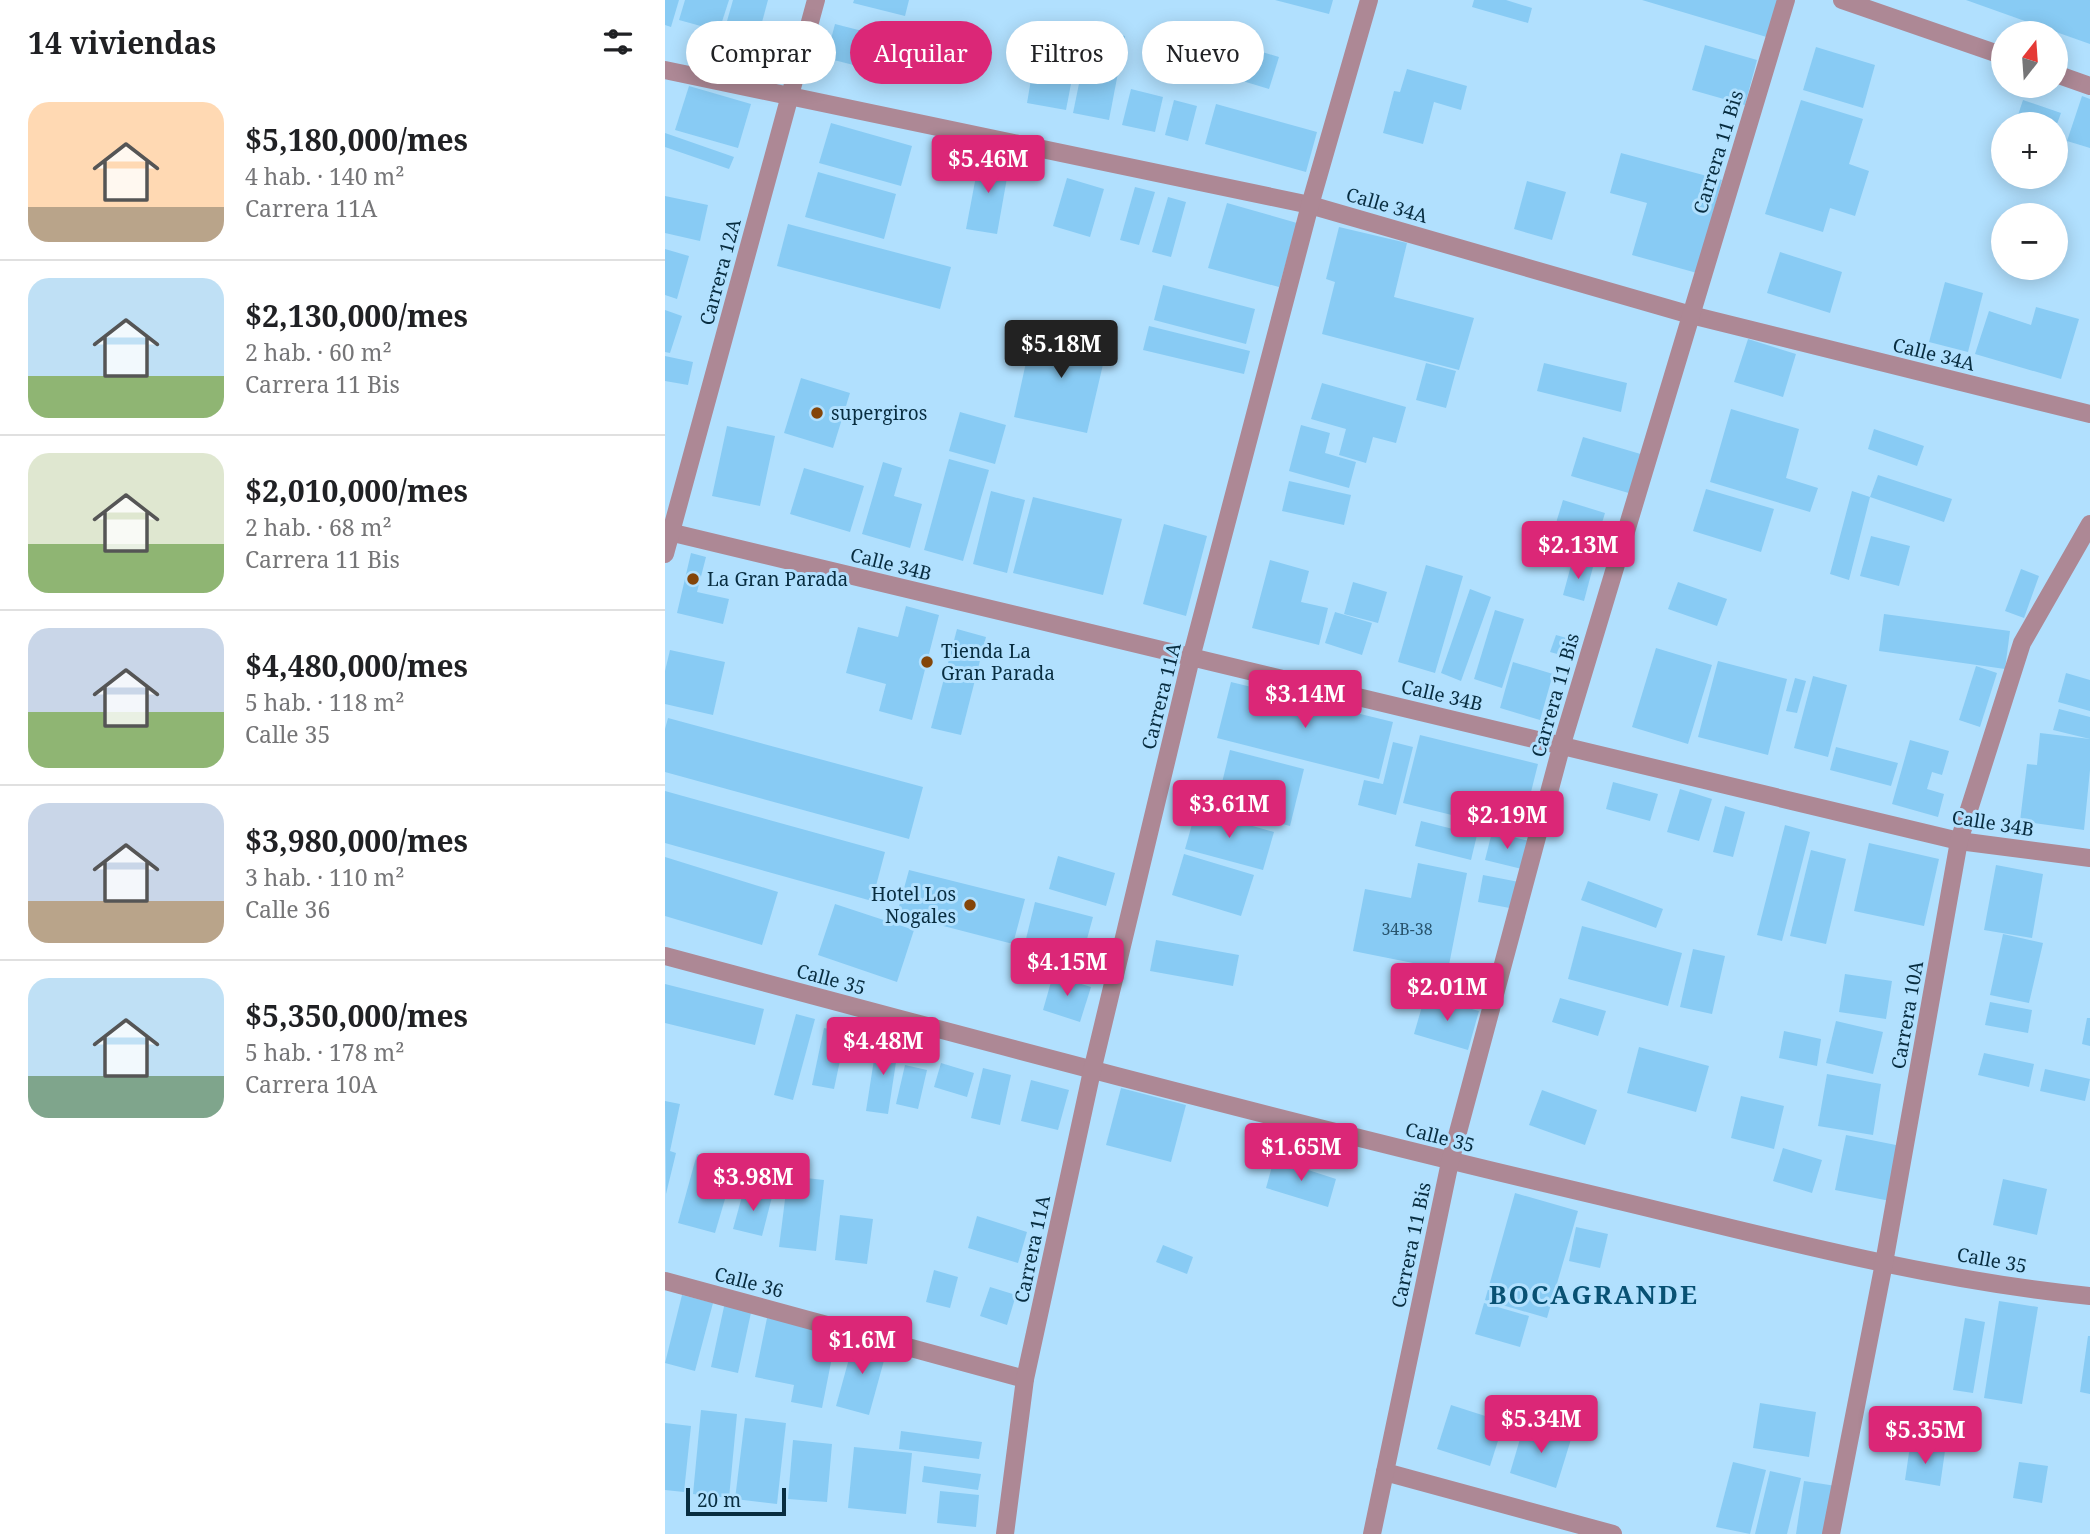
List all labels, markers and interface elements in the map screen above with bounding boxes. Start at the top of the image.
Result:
chip: Comprar [686,21,836,84]
chip: Alquilar [850,21,992,84]
chip: Filtros [1006,21,1128,84]
chip: Nuevo [1142,21,1264,84]
north arrow [1991,21,2069,98]
map controls [1991,21,2068,280]
text: 14 viviendas [28,22,216,63]
icon: filters [599,23,637,61]
street label: Carrera 11 Bis [1687,87,1749,217]
button: + [1991,112,2068,189]
text: $5,180,000/mes [245,119,468,160]
icon: home [84,130,168,214]
pin: $5.46M [931,136,1045,195]
text: $5.46M [948,142,1028,174]
text: 4 hab. · 140 m² [245,160,404,192]
street label: Calle 34A [1343,181,1431,229]
text: Carrera 11A [245,192,377,224]
button: − [1991,203,2068,280]
street label: Carrera 12A [693,215,747,328]
text: $2,130,000/mes [245,295,468,336]
icon: home [84,306,168,390]
pin: $5.18M [1004,320,1118,380]
text: $5.18M [1021,327,1101,359]
street label: Calle 34A [1890,331,1978,377]
text: 2 hab. · 60 m² [245,336,392,368]
text: Carrera 11 Bis [245,368,400,400]
place label: supergiros [831,400,927,426]
marker: supergiros [809,405,825,421]
text: $2,010,000/mes [245,470,468,511]
icon: home [84,481,168,565]
text: 2 hab. · 68 m² [245,511,392,543]
pin: $2.13M [1521,522,1635,581]
text: $2.13M [1538,528,1618,560]
street label: Calle 34B [848,541,934,587]
text: Carrera 11 Bis [245,543,400,575]
place label: La Gran Parada [707,566,848,592]
marker: La Gran Parada [685,571,701,587]
street label: Carrera 11 Bis [1525,630,1585,760]
place label: Tienda La Gran Parada [941,638,1055,686]
street label: Carrera 11A [1135,639,1187,752]
text: $4,480,000/mes [245,645,468,686]
marker: Tienda La Gran Parada [919,654,935,670]
icon: home [84,656,168,740]
pin: $3.14M [1248,670,1362,730]
street label: Calle 34B [1399,673,1485,717]
text: $3.14M [1265,677,1345,709]
text: 5 hab. · 118 m² [245,686,404,718]
text: Calle 35 [245,718,330,750]
pin: $3.61M [1172,780,1286,840]
text: $3.61M [1189,787,1269,819]
pin: $2.19M [1450,792,1564,851]
text: $2.19M [1467,798,1547,830]
street label: Calle 34B [1950,804,2036,842]
text: $3,980,000/mes [245,820,468,861]
icon: home [84,831,168,915]
text: 3 hab. · 110 m² [245,861,404,893]
place label: Hotel Los Nogales [871,881,956,929]
text: Calle 36 [245,893,330,925]
marker: Hotel Los Nogales [962,897,978,913]
house number: 34B-38 [1381,918,1433,940]
pin: $4.15M [1010,939,1124,998]
text: $4.15M [1027,945,1107,977]
street label: Calle 35 [794,957,868,1001]
street label: Carrera 10A [1885,958,1929,1071]
pin: $2.01M [1390,964,1504,1023]
text: $2.01M [1407,970,1487,1002]
text: $5,350,000/mes [245,995,468,1036]
icon: home [84,1006,168,1090]
pin: $4.48M [826,1018,940,1077]
text: $4.48M [843,1024,923,1056]
text: 5 hab. · 178 m² [245,1036,404,1068]
text: Carrera 10A [245,1068,377,1100]
street label: Calle 35 [1403,1116,1477,1158]
pin: $1.65M [1244,1124,1358,1183]
text: $1.65M [1261,1130,1341,1162]
pin: $3.98M [696,1154,810,1213]
text: $3.98M [713,1160,793,1192]
street label: Carrera 11 Bis [1385,1180,1437,1310]
street label: Carrera 11A [1008,1192,1056,1305]
street label: Calle 35 [1955,1241,2029,1279]
street label: Calle 36 [712,1260,786,1304]
district label: BOCAGRANDE [1489,1276,1699,1312]
pin: $1.6M [813,1316,911,1376]
text: $1.6M [828,1323,896,1355]
pin: $5.34M [1484,1396,1598,1455]
text: $5.34M [1501,1402,1581,1434]
pin: $5.35M [1868,1406,1982,1466]
text: $5.35M [1885,1413,1965,1445]
scale bar [686,1485,786,1517]
text: 20 m [697,1487,741,1513]

